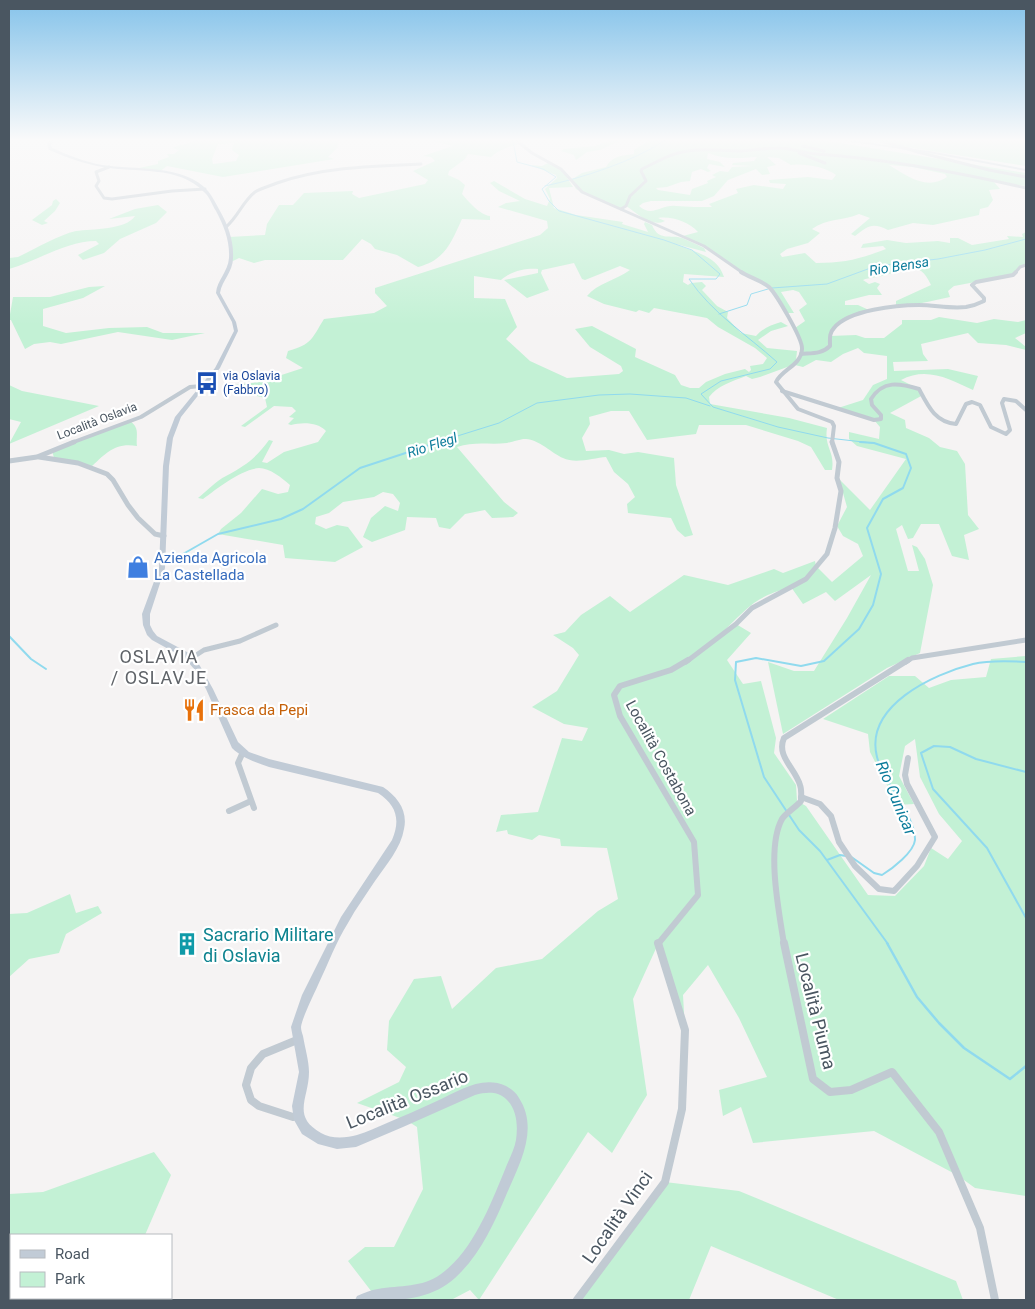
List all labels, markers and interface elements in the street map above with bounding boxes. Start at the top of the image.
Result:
water label: Rio Bensa [868,253,930,279]
place label: via Oslavia (Fabbro) [223,369,280,397]
bus stop icon: via Oslavia (Fabbro) [194,370,220,396]
street label: Località Oslavia [55,399,139,443]
water label: Rio Flegl [405,429,460,461]
place label: Azienda Agricola La Castellada [154,549,267,584]
shop icon: Azienda Agricola La Castellada [125,554,151,580]
district label: OSLAVIA / OSLAVJE [111,646,207,688]
restaurant icon: Frasca da Pepi [181,697,207,723]
street label: Località Costabona [622,697,700,819]
place label: Frasca da Pepi [210,701,308,719]
water label: Rio Cunicar [872,758,920,839]
place label: Sacrario Militare di Oslavia [203,924,334,966]
building icon: Sacrario Militare di Oslavia [174,931,200,957]
street label: Località Piuma [791,951,841,1071]
street label: Località Ossario [343,1065,471,1133]
street label: Località Vinci [578,1167,656,1267]
legend [10,1234,172,1299]
text: Road [55,1245,89,1263]
text: Park [55,1270,86,1288]

